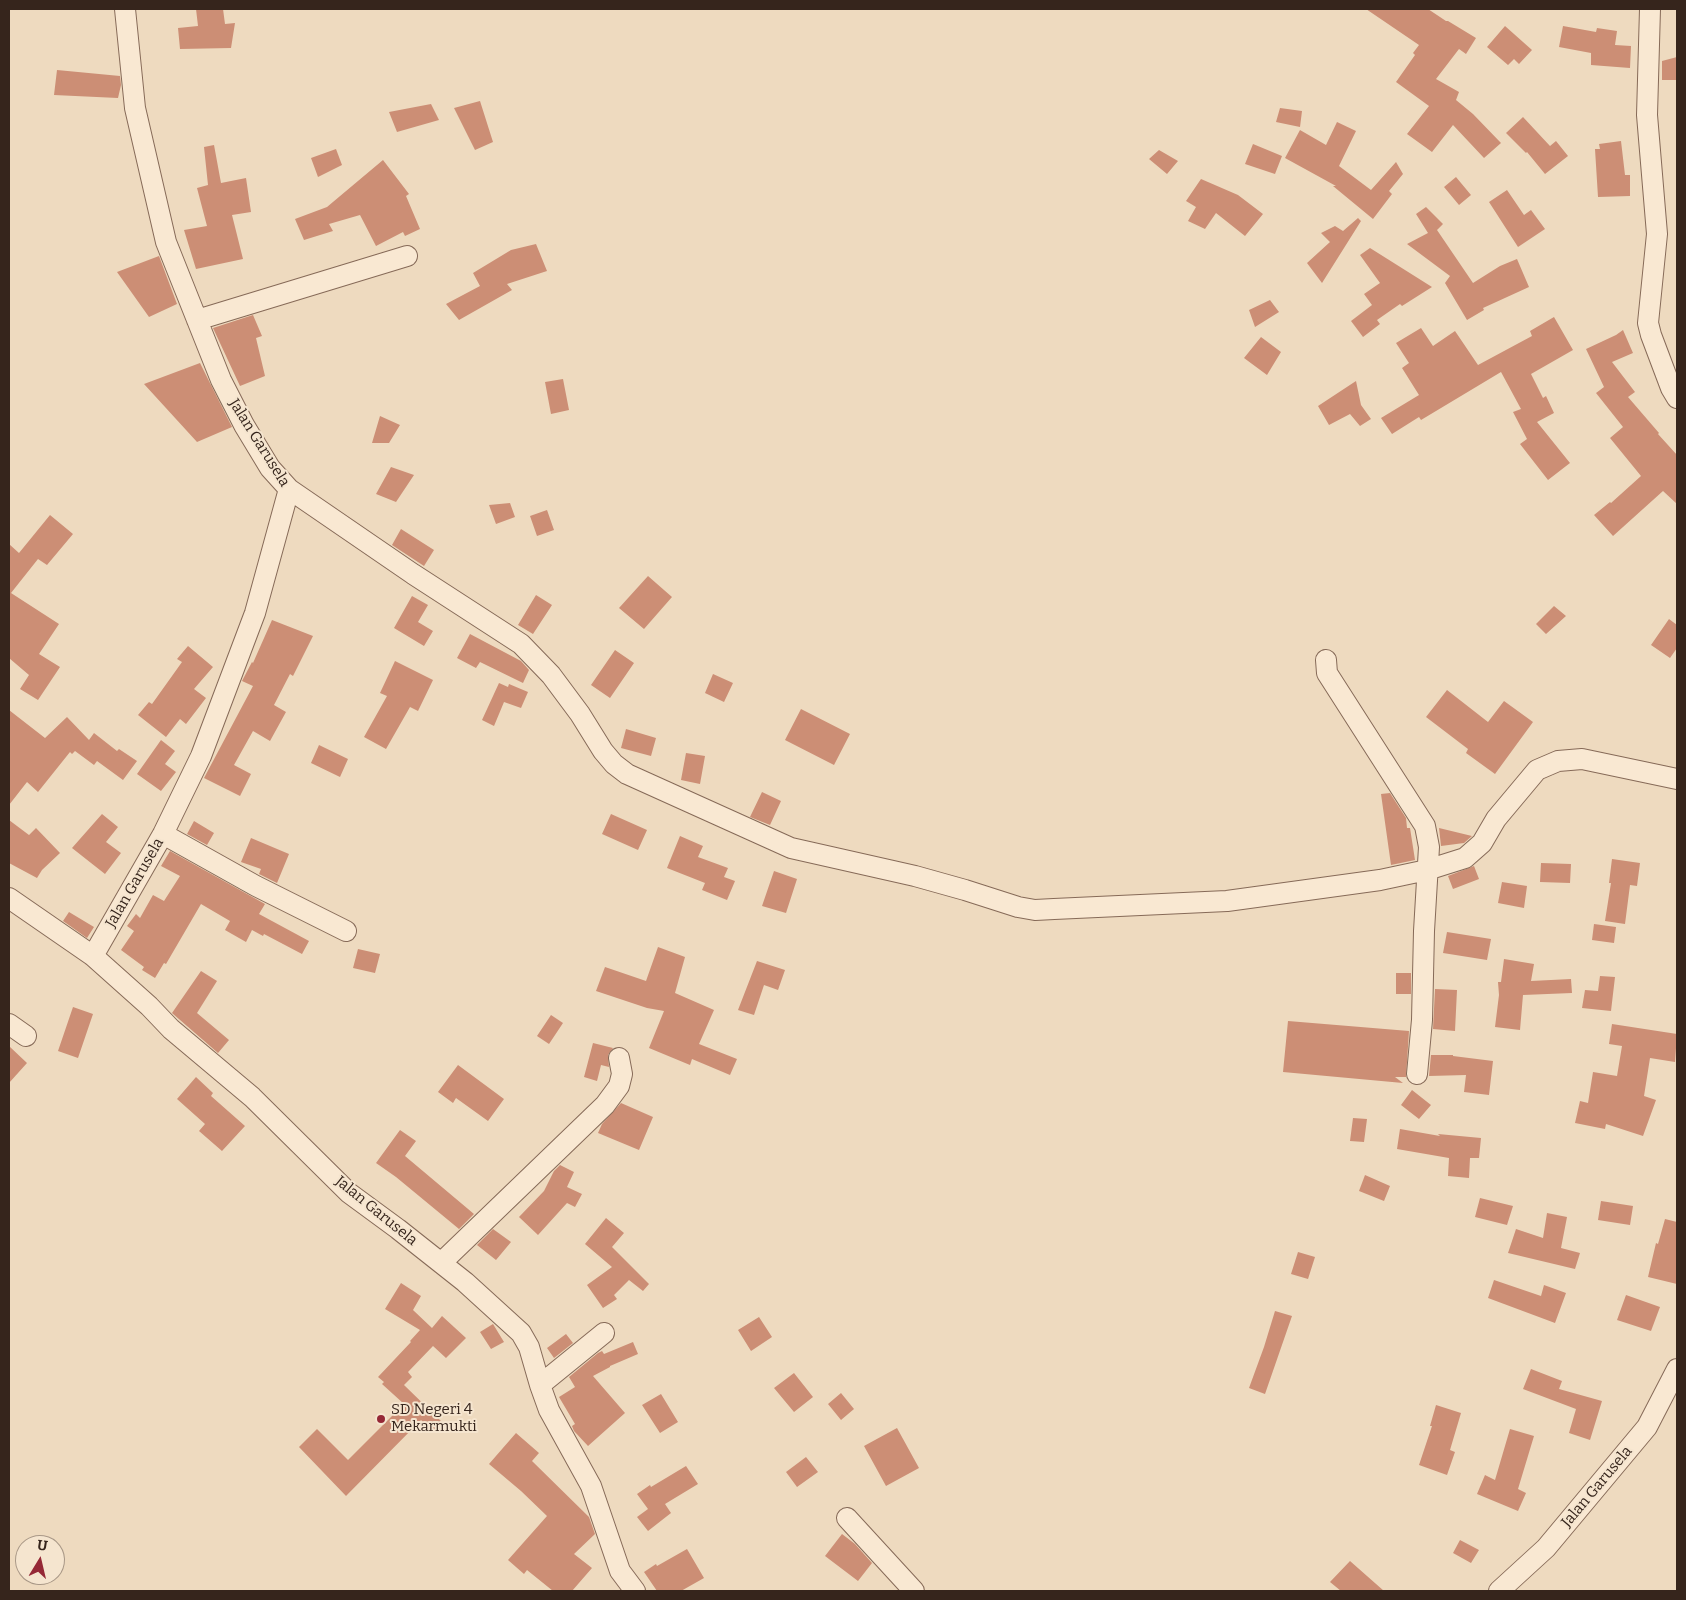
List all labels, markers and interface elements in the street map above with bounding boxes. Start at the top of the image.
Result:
street label: Jalan Garusela [225,396,293,490]
street label: Jalan Garusela [102,835,168,931]
street label: Jalan Garusela [331,1172,421,1250]
place label: SD Negeri 4 Mekarmukti [391,1401,477,1436]
marker: SD Negeri 4 Mekarmukti [375,1413,387,1425]
street label: Jalan Garusela [1558,1443,1636,1531]
north arrow [15,1535,65,1585]
text: U [36,1536,49,1555]

